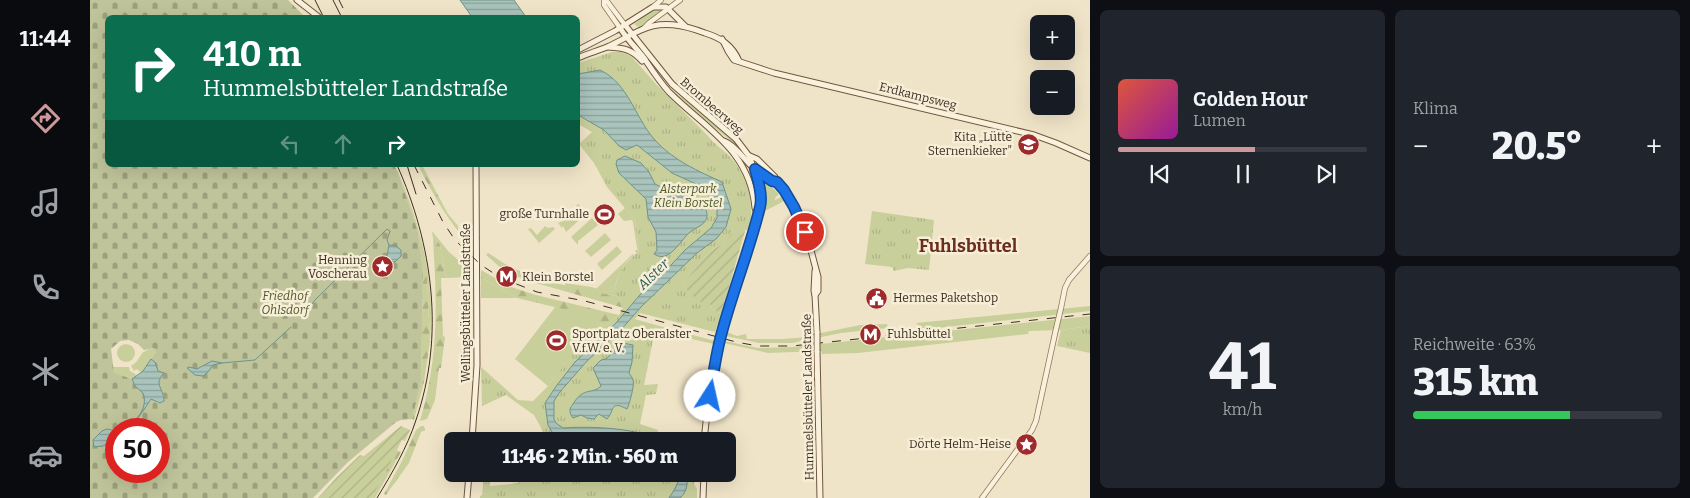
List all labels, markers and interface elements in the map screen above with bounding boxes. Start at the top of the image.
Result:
map controls [1030,15,1075,115]
button: + [1030,15,1075,60]
text: 11:44 [19,25,71,52]
text: 410 m [203,33,301,75]
icon: right [120,35,185,100]
button: − [1030,70,1075,115]
text: Hummelsbütteler Landstraße [203,75,508,102]
street label: Brombeerweg [678,75,747,137]
street label: Erdkampsweg [878,80,958,112]
text: Golden Hour [1193,88,1308,111]
text: Klima [1413,99,1458,118]
icon: directions [28,101,63,136]
text: Lumen [1193,111,1246,130]
text: 20.5° [1492,123,1583,169]
icon: left [276,130,304,158]
icon: ahead [329,130,357,158]
icon: right [382,130,410,158]
place label: Kita „Lütte Sternenkieker" [928,130,1012,158]
text: − [1413,130,1428,163]
text: + [1646,130,1662,163]
school or university icon: Kita „Lütte Sternenkieker" [1016,132,1040,156]
icon: previous [1146,160,1174,188]
icon: pause [1229,160,1257,188]
icon: next [1312,160,1340,188]
park label: Alsterpark Klein Borstel [654,182,722,210]
icon: music [28,185,63,220]
sports icon: große Turnhalle [593,202,617,226]
place label: große Turnhalle [499,207,589,221]
pin [784,211,826,253]
icon: arrive [791,218,819,246]
street label: Wellingsbütteler Landstraße [459,223,473,383]
district label: Fuhlsbüttel [919,235,1018,257]
place label: Henning Voscherau [308,253,368,281]
water label: Alster [633,254,673,294]
place icon: Henning Voscherau [371,255,395,279]
metro station icon: Klein Borstel [494,265,518,289]
icon: phone [28,270,63,305]
place label: Klein Borstel [522,270,594,284]
public building icon: Hermes Paketshop [865,286,889,310]
park label: Friedhof Ohlsdorf [261,289,311,317]
place label: Hermes Paketshop [893,291,998,305]
street label: Hummelsbütteler Landstraße [800,314,816,480]
metro station icon: Fuhlsbüttel [859,322,883,346]
place label: Sportplatz Oberalster V.f.W. e. V. [572,327,692,355]
place label: Fuhlsbüttel [887,327,951,341]
text: 41 [1209,328,1276,406]
sports icon: Sportplatz Oberalster V.f.W. e. V. [544,329,568,353]
text: Reichweite · 63% [1413,335,1536,354]
icon: climate [28,354,63,389]
text: 315 km [1413,359,1538,405]
position arrow [683,369,735,421]
text: km/h [1223,400,1262,419]
speed limit sign: 50 [105,418,170,483]
place icon: Dörte Helm-Heise [1015,432,1039,456]
place label: Dörte Helm-Heise [909,437,1011,451]
icon: car [28,438,63,473]
text: 11:46 · 2 Min. · 560 m [502,445,678,468]

